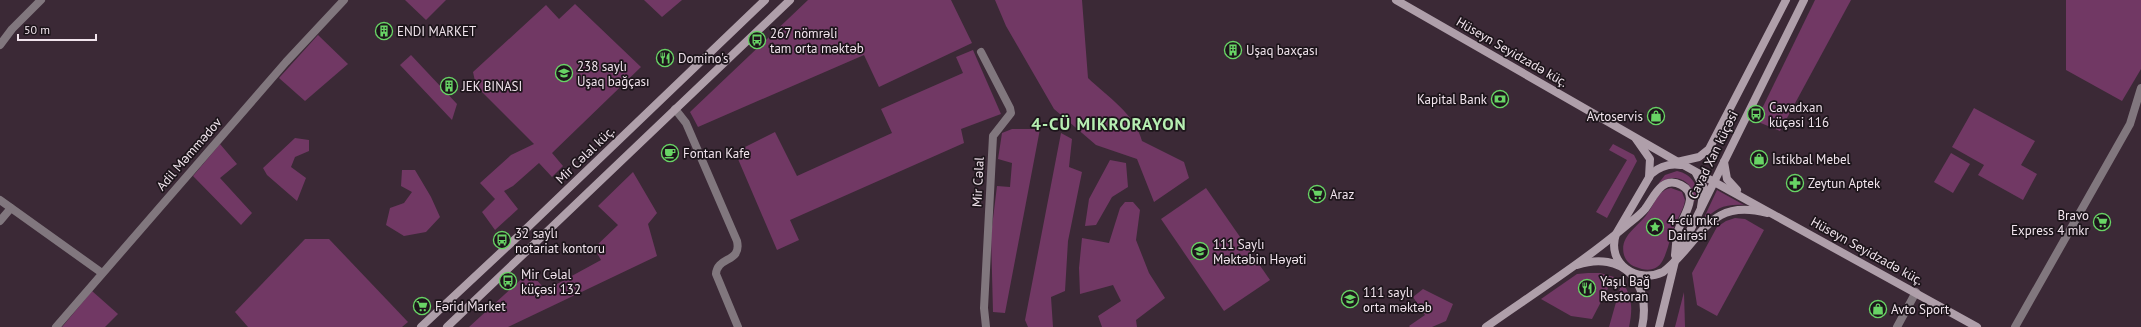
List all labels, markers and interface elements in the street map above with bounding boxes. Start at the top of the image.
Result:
street label: Hüseyn Seyidzadə küç. [1453,13,1571,91]
scale bar [18,16,96,42]
building icon: ENDI MARKET [374,21,394,41]
text: 50 m [24,22,50,37]
place label: ENDI MARKET [397,23,476,40]
place label: 267 nömrəli tam orta məktəb [770,25,864,57]
bus stop icon: 267 nömrəli tam orta məktəb [747,30,767,50]
building icon: Uşaq baxçası [1223,40,1243,60]
place label: Uşaq baxçası [1246,42,1318,59]
restaurant icon: Domino's [655,48,675,68]
place label: Domino's [678,50,728,67]
place label: 238 saylı Uşaq bağçası [577,58,650,90]
school or university icon: 238 saylı Uşaq bağçası [554,63,574,83]
building icon: JEK BINASI [439,76,459,96]
place label: JEK BINASI [461,78,522,95]
bank icon: Kapital Bank [1490,89,1510,109]
place label: Kapital Bank [1417,91,1488,108]
place label: Cavadxan küçəsi 116 [1769,99,1829,131]
bus stop icon: Cavadxan küçəsi 116 [1746,104,1766,124]
shop icon: Avtoservis [1646,106,1666,126]
place label: Avtoservis [1587,108,1643,125]
street label: Cavad Xan küçəsi [1684,108,1742,202]
street label: Adil Məmmədov [153,113,226,194]
district label: 4-CÜ MIKRORAYON [1031,113,1187,135]
street label: Mir Cəlal küç. [552,122,618,187]
cafe icon: Fontan Kafe [660,143,680,163]
place label: Fontan Kafe [683,145,750,162]
shop icon: İstikbal Mebel [1749,149,1769,169]
place label: İstikbal Mebel [1772,151,1851,168]
street label: Mir Cəlal [968,156,988,208]
pharmacy icon: Zeytun Aptek [1785,173,1805,193]
place label: Zeytun Aptek [1808,175,1881,192]
supermarket icon: Araz [1307,184,1327,204]
place label: Araz [1330,186,1354,203]
place label: Bravo Express 4 mkr [2011,207,2090,239]
place label: 4-cü mkr. Dairəsi [1668,212,1720,244]
supermarket icon: Bravo Express 4 mkr [2092,212,2112,232]
street label: Hüseyn Seyidzadə küç. [1808,213,1926,289]
place icon: 4-cü mkr. Dairəsi [1645,217,1665,237]
place label: 32 saylı notariat kontoru [515,225,605,257]
bus stop icon: 32 saylı notariat kontoru [492,230,512,250]
place label: 111 Saylı Məktəbin Həyəti [1213,236,1307,268]
school or university icon: 111 Saylı Məktəbin Həyəti [1190,241,1210,261]
place label: Mir Cəlal küçəsi 132 [521,266,581,298]
bus stop icon: Mir Cəlal küçəsi 132 [498,271,518,291]
place label: Yaşıl Bağ Restoran [1600,273,1650,305]
restaurant icon: Yaşıl Bağ Restoran [1577,278,1597,298]
place label: 111 saylı orta məktəb [1363,284,1432,316]
school or university icon: 111 saylı orta məktəb [1340,289,1360,309]
supermarket icon: Fərid Market [412,296,432,316]
place label: Fərid Market [435,298,506,315]
shop icon: Avto Sport [1868,299,1888,319]
place label: Avto Sport [1891,301,1950,318]

